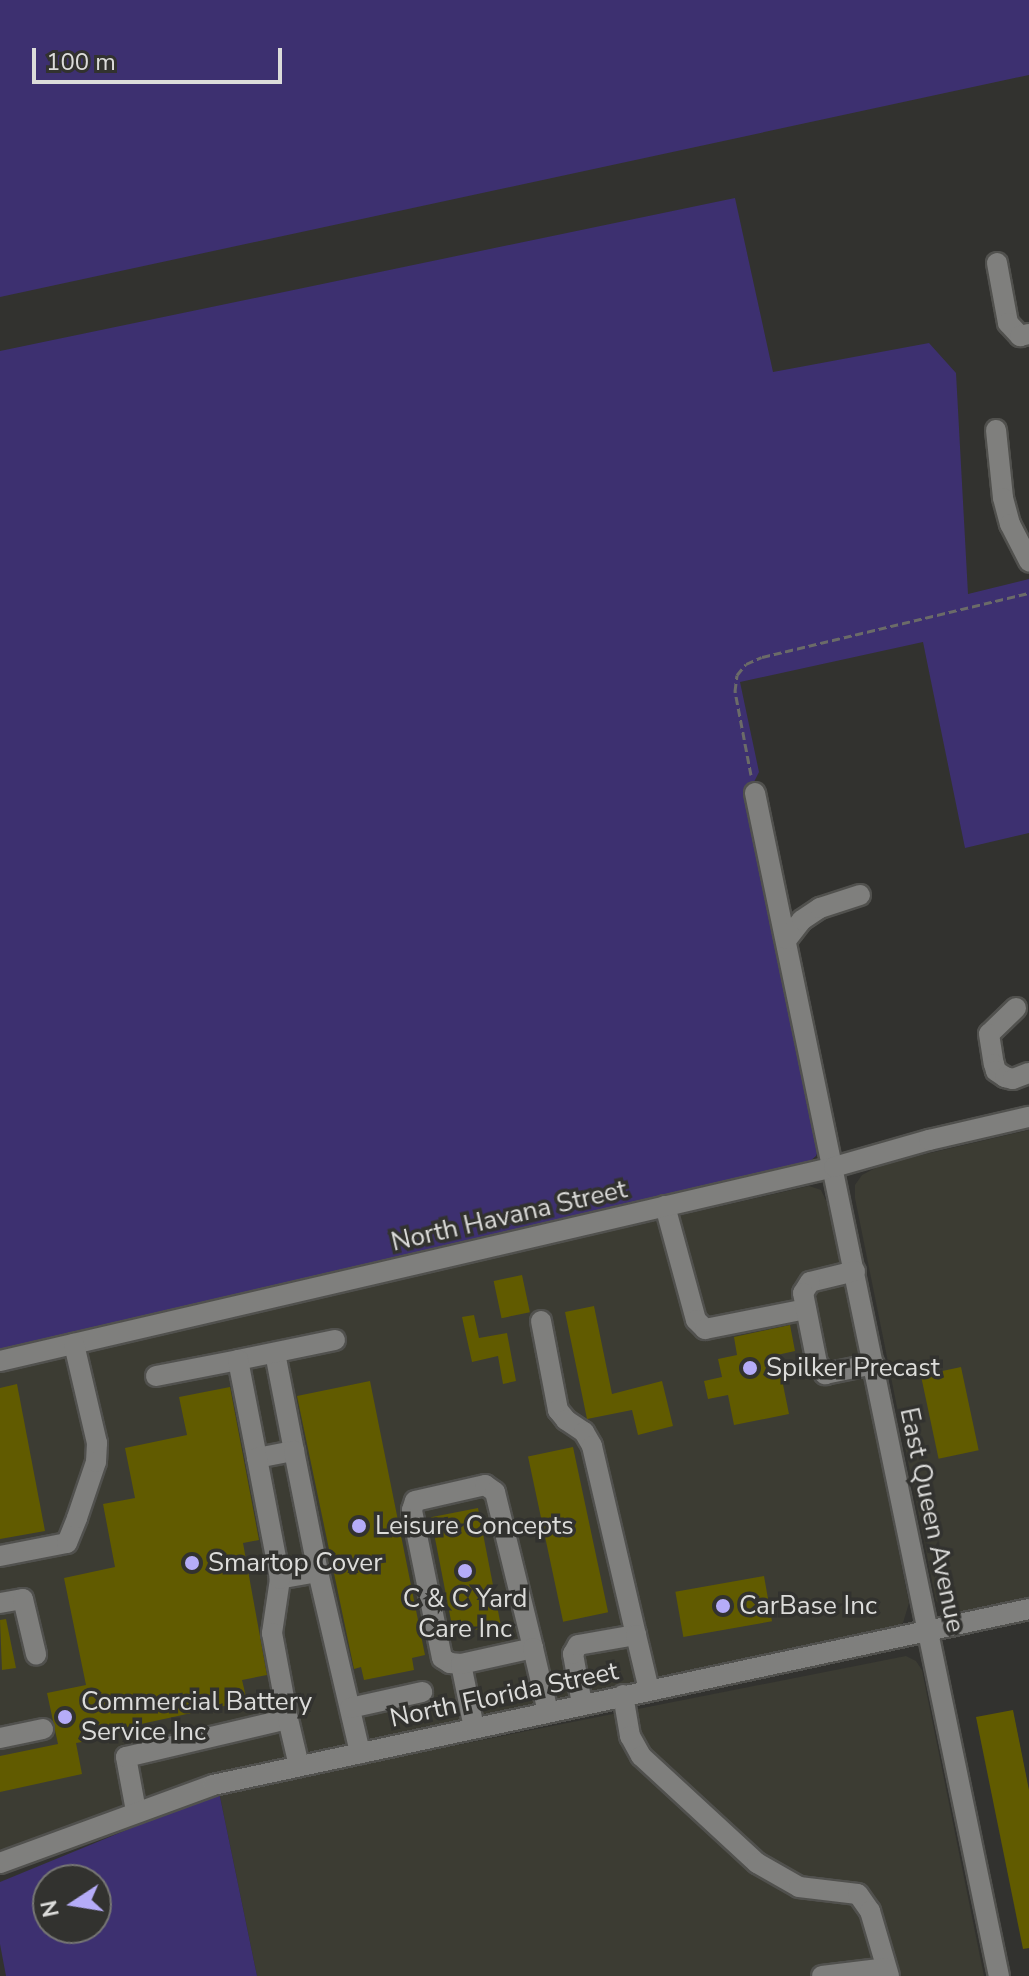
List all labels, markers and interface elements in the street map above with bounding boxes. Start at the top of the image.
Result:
scale bar [36,32,286,82]
text: 100 m [46,46,116,78]
street label: North Havana Street [388,1174,630,1258]
place label: Spilker Precast [766,1352,940,1384]
marker: Spilker Precast [741,1359,759,1377]
street label: East Queen Avenue [893,1405,971,1635]
place label: Leisure Concepts [375,1510,574,1542]
marker: Leisure Concepts [350,1517,368,1535]
place label: Smartop Cover [208,1547,382,1579]
marker: Smartop Cover [183,1554,201,1572]
marker: C & C Yard Care Inc [456,1562,474,1580]
place label: C & C Yard Care Inc [403,1583,527,1644]
place label: CarBase Inc [739,1590,877,1622]
marker: CarBase Inc [714,1597,732,1615]
street label: North Florida Street [387,1656,621,1734]
place label: Commercial Battery Service Inc [81,1686,312,1748]
marker: Commercial Battery Service Inc [56,1708,74,1726]
north arrow [32,1864,112,1944]
text: N [34,1897,67,1920]

